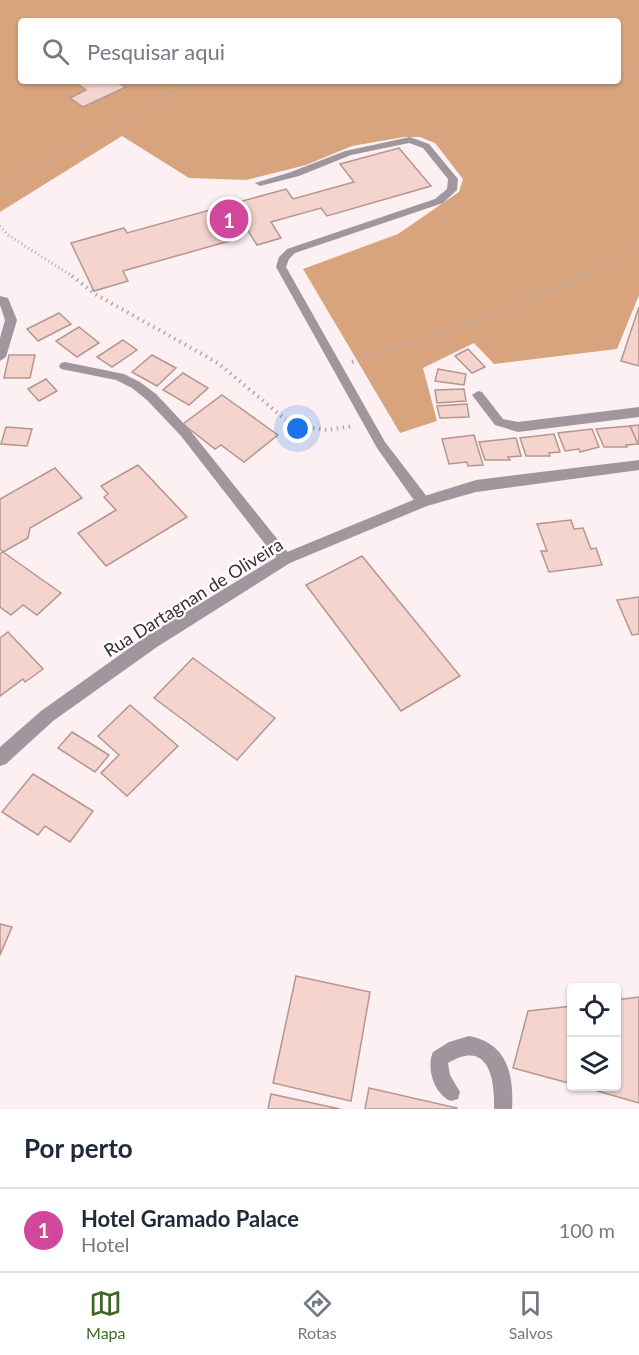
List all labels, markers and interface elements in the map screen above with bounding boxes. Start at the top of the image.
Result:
search box [18,18,621,84]
icon: search [39,35,72,68]
text: Pesquisar aqui [87,38,225,65]
pin: 1 [210,196,248,242]
your location [283,414,312,443]
street label: Rua Dartagnan de Oliveira [99,533,287,661]
map controls [567,983,621,1091]
button: locate [567,983,621,1037]
button: layers [567,1037,621,1091]
text: Por perto [24,1132,133,1164]
text: Hotel Gramado Palace [81,1205,299,1232]
text: 1 [38,1218,49,1242]
text: 100 m [559,1218,615,1242]
text: Hotel [81,1232,130,1256]
tab: Mapa [86,1287,126,1342]
tab: Rotas [298,1287,337,1342]
tab: Salvos [509,1287,553,1342]

